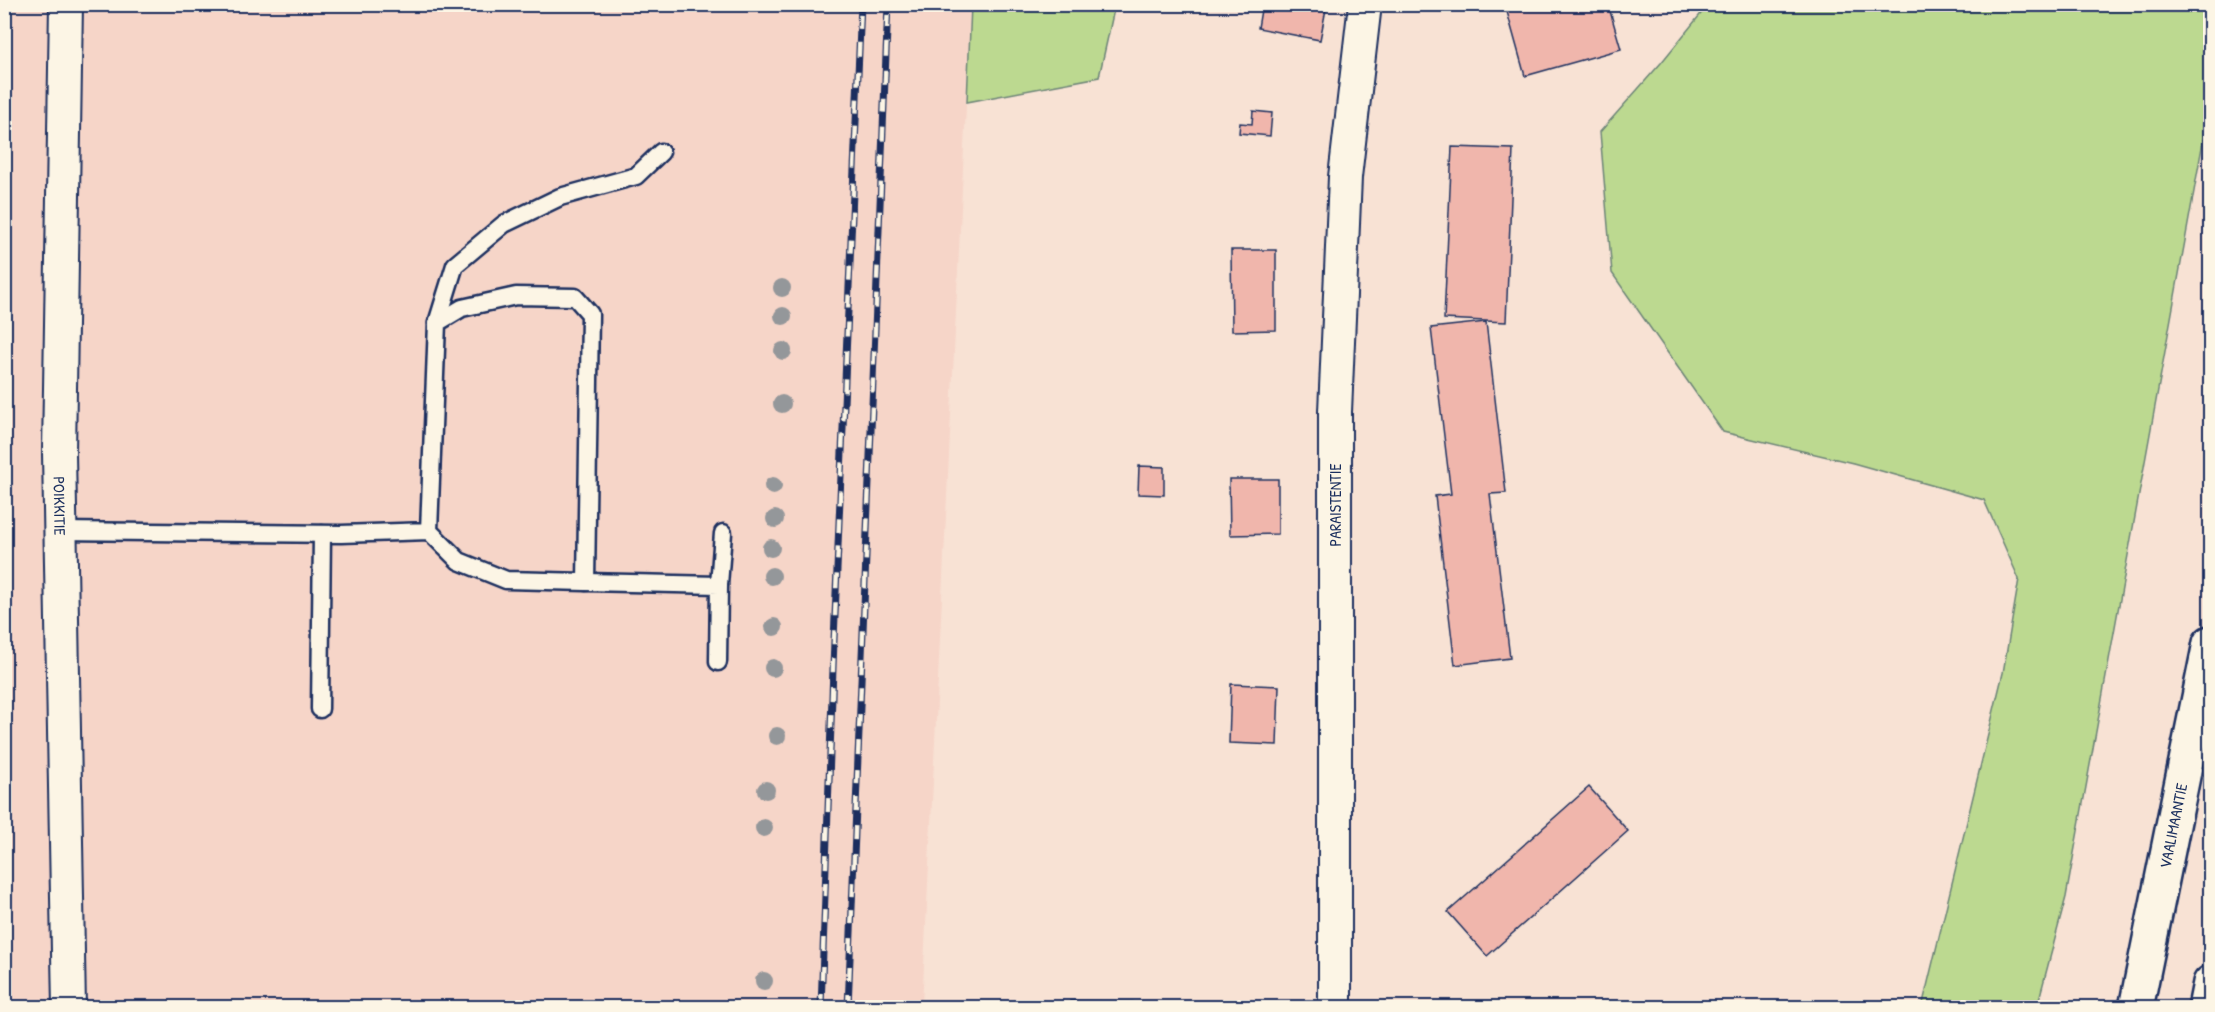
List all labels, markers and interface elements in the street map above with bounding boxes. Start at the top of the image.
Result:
street label: PARAISTENTIE [1324,463,1346,547]
street label: POIKKITIE [48,476,71,536]
street label: VAALIMAANTIE [2154,781,2192,870]

